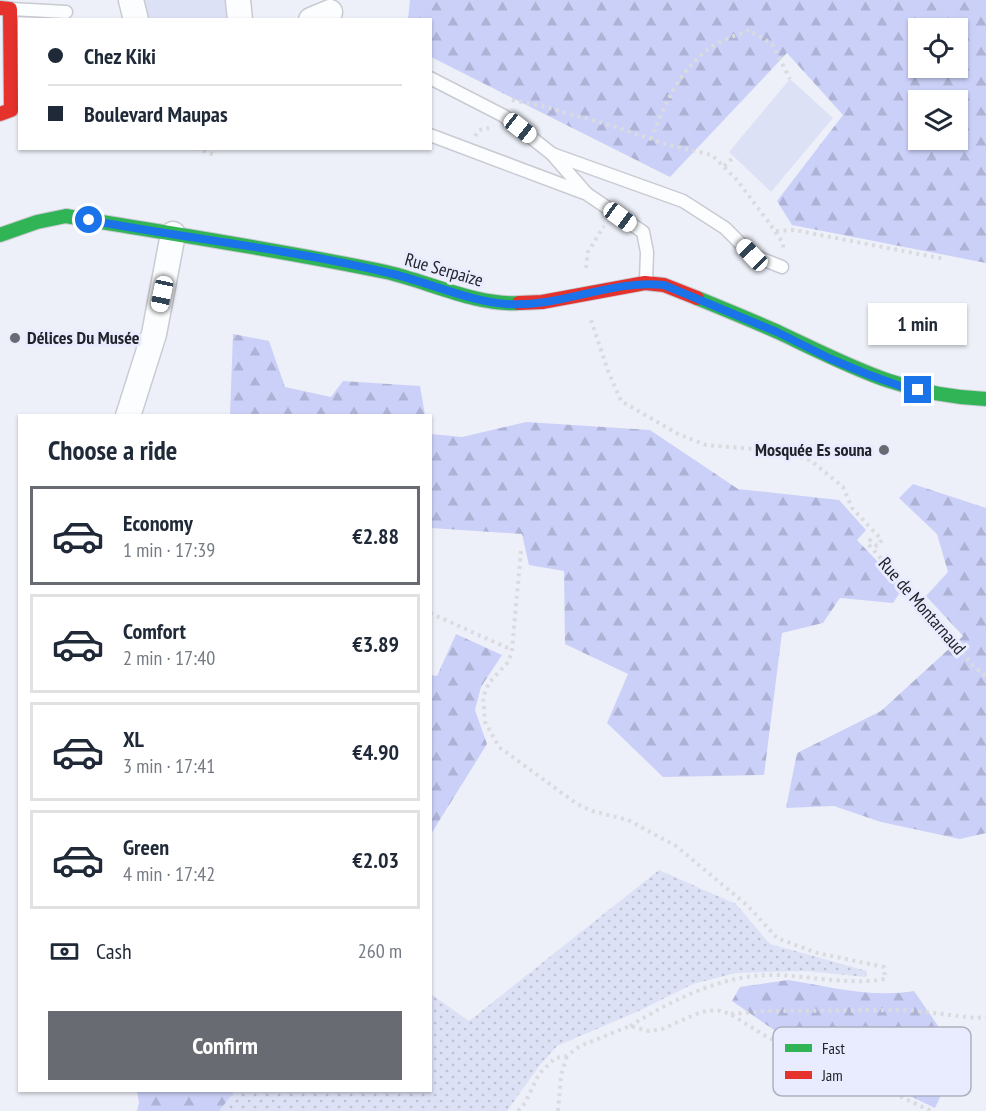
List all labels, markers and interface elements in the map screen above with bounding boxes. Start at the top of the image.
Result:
map controls [908,18,968,150]
button: locate [908,18,968,78]
text: Chez Kiki [84,42,156,70]
button: layers [908,90,968,150]
text: Boulevard Maupas [84,100,228,128]
car [500,110,540,146]
car [600,199,640,235]
route start [75,206,102,233]
car [733,236,771,274]
street label: Rue Serpaize [402,247,486,292]
car [149,275,175,313]
callout: 1 min [868,303,968,345]
text: 1 min [897,311,938,337]
place label: Délices Du Musée [27,326,140,349]
marker: Délices Du Musée [8,331,22,345]
route end [904,376,931,403]
text: Choose a ride [48,433,177,467]
place label: Mosquée Es souna [755,438,872,461]
marker: Mosquée Es souna [877,443,891,457]
icon: car [51,509,105,563]
text: Economy [123,509,193,537]
text: €2.88 [352,522,399,550]
text: 1 min · 17:39 [123,537,215,563]
street label: Rue de Montarnaud [874,552,971,659]
icon: car [51,617,105,671]
text: Comfort [123,617,186,645]
text: €3.89 [352,630,399,658]
text: 2 min · 17:40 [123,645,215,671]
icon: car [51,725,105,779]
text: XL [123,725,144,753]
text: €4.90 [352,738,399,766]
text: 3 min · 17:41 [123,753,215,779]
icon: car [51,833,105,887]
text: Green [123,833,169,861]
text: €2.03 [352,846,399,874]
text: 4 min · 17:42 [123,861,215,887]
icon: cash [48,935,81,968]
text: Cash [96,937,132,965]
text: 260 m [358,938,402,964]
button: Confirm [48,1011,402,1080]
legend [773,1027,971,1096]
text: Fast [822,1038,845,1058]
text: Jam [821,1065,843,1085]

